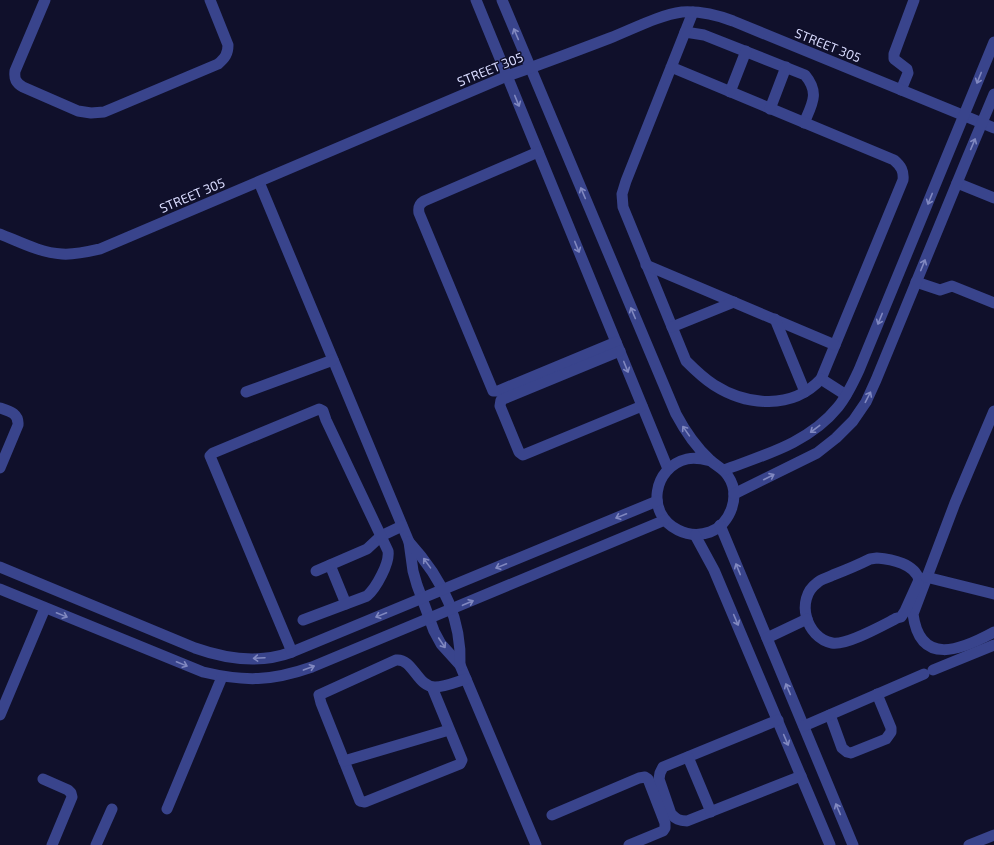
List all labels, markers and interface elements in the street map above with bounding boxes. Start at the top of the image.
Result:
street label: STREET 305 [793,25,863,65]
one-way arrow [512,29,520,41]
street label: STREET 305 [455,49,525,89]
one-way arrow [975,72,983,84]
one-way arrow [514,94,521,106]
one-way arrow [969,139,977,151]
street label: STREET 305 [157,174,227,216]
one-way arrow [579,187,586,199]
one-way arrow [925,192,933,204]
one-way arrow [574,241,581,253]
one-way arrow [920,259,928,271]
one-way arrow [629,307,637,319]
one-way arrow [876,312,884,324]
one-way arrow [623,361,631,373]
one-way arrow [865,392,872,404]
one-way arrow [809,425,820,433]
one-way arrow [682,426,690,437]
one-way arrow [763,473,775,480]
one-way arrow [616,513,628,521]
one-way arrow [422,558,431,569]
one-way arrow [495,562,507,570]
one-way arrow [734,563,742,575]
one-way arrow [461,599,473,606]
one-way arrow [55,612,67,619]
one-way arrow [375,612,387,620]
one-way arrow [732,614,740,626]
one-way arrow [438,637,446,649]
one-way arrow [253,655,266,662]
one-way arrow [176,661,188,669]
one-way arrow [302,664,314,672]
one-way arrow [784,683,791,695]
one-way arrow [783,733,790,745]
one-way arrow [834,803,841,815]

